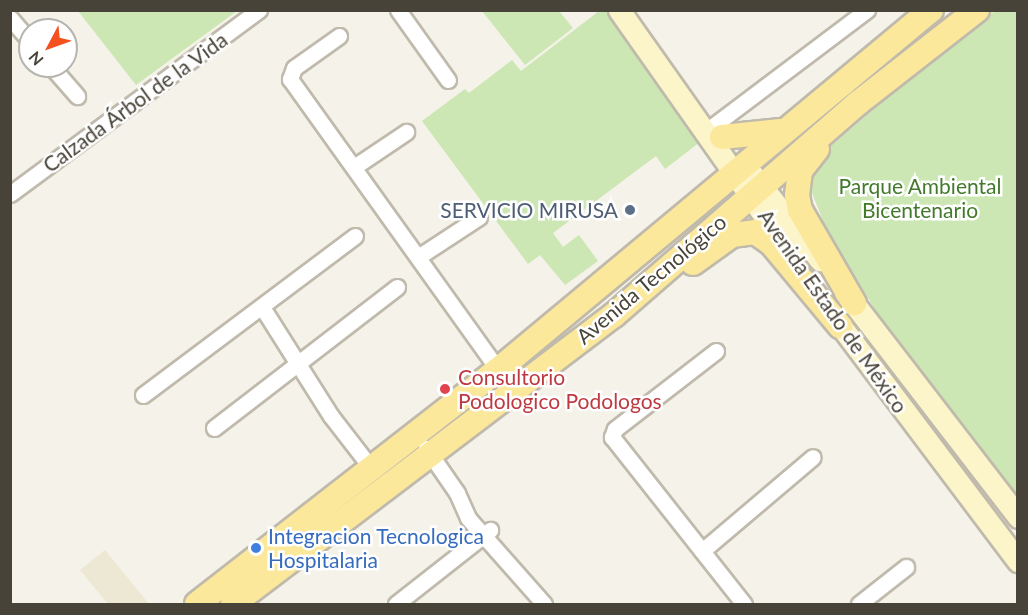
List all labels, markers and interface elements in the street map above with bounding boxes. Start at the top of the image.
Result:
north arrow [18,18,78,78]
street label: Calzada Árbol de la Vida [37,26,233,178]
text: N [24,48,47,70]
park label: Parque Ambiental Bicentenario [838,173,1002,223]
place label: SERVICIO MIRUSA [440,197,618,223]
marker: SERVICIO MIRUSA [623,203,637,217]
street label: Avenida Estado de México [753,204,913,418]
street label: Avenida Tecnológico [571,209,731,349]
place label: Consultorio Podologico Podologos [458,364,662,414]
marker: Consultorio Podologico Podologos [436,380,454,398]
place label: Integracion Tecnologica Hospitalaria [268,523,485,573]
marker: Integracion Tecnologica Hospitalaria [249,541,263,555]

